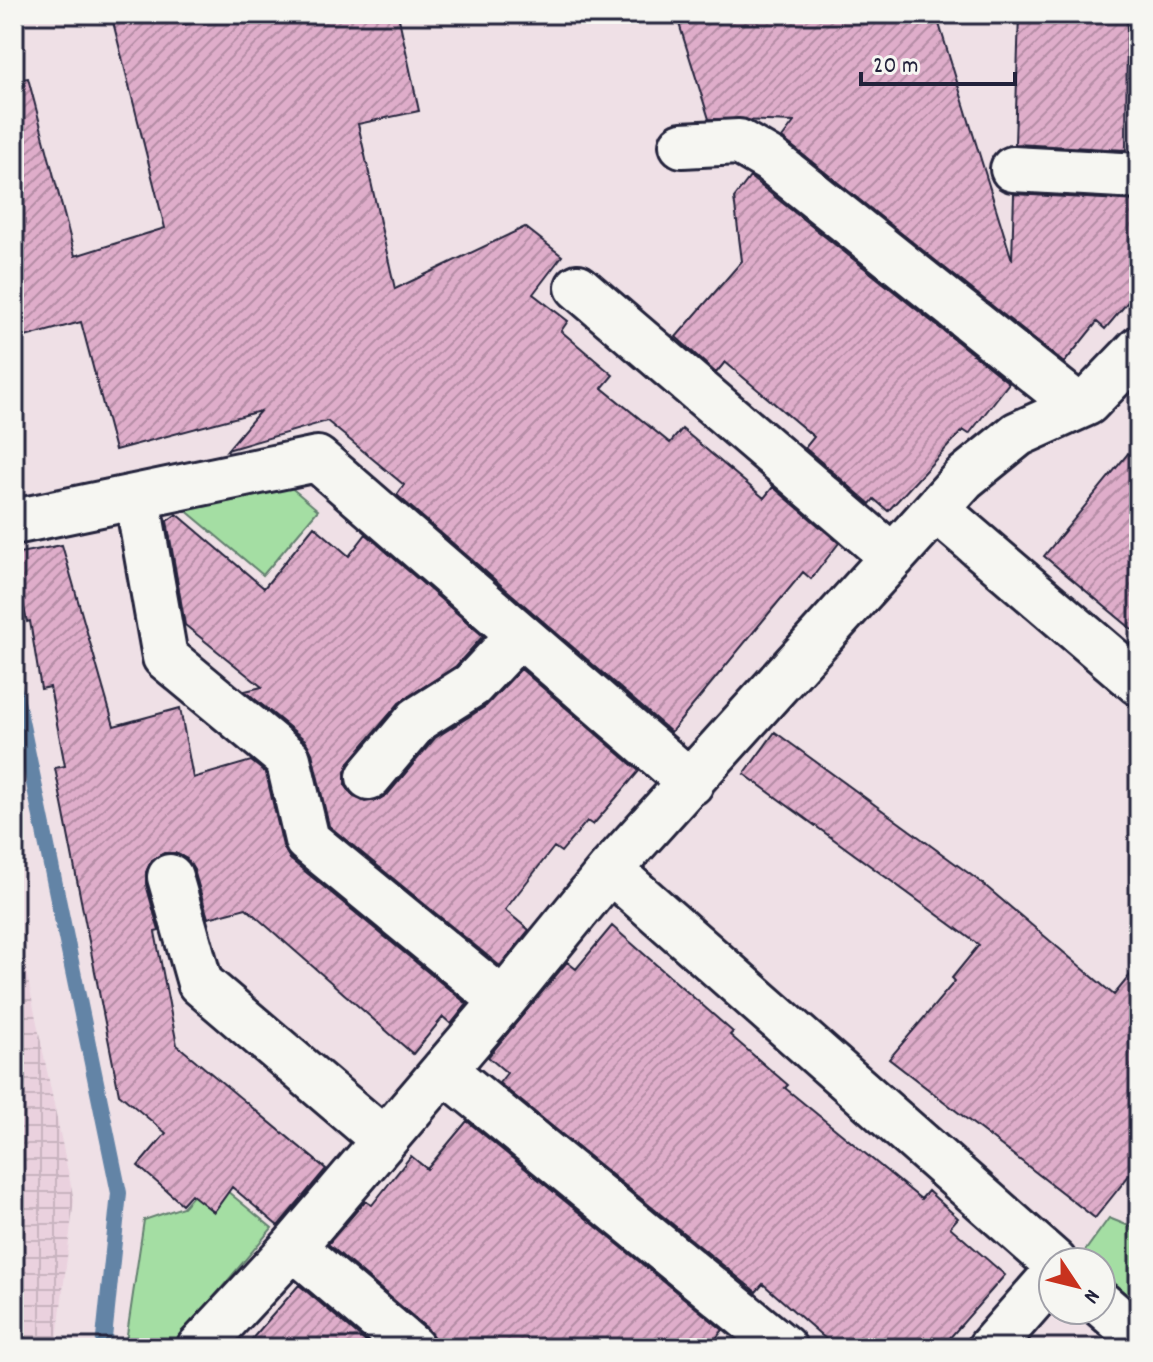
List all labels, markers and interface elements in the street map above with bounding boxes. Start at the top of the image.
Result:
scale bar [861,36,1015,86]
text: 20 m [873,50,919,84]
north arrow [1037,1246,1117,1326]
text: N [1075,1282,1106,1309]

